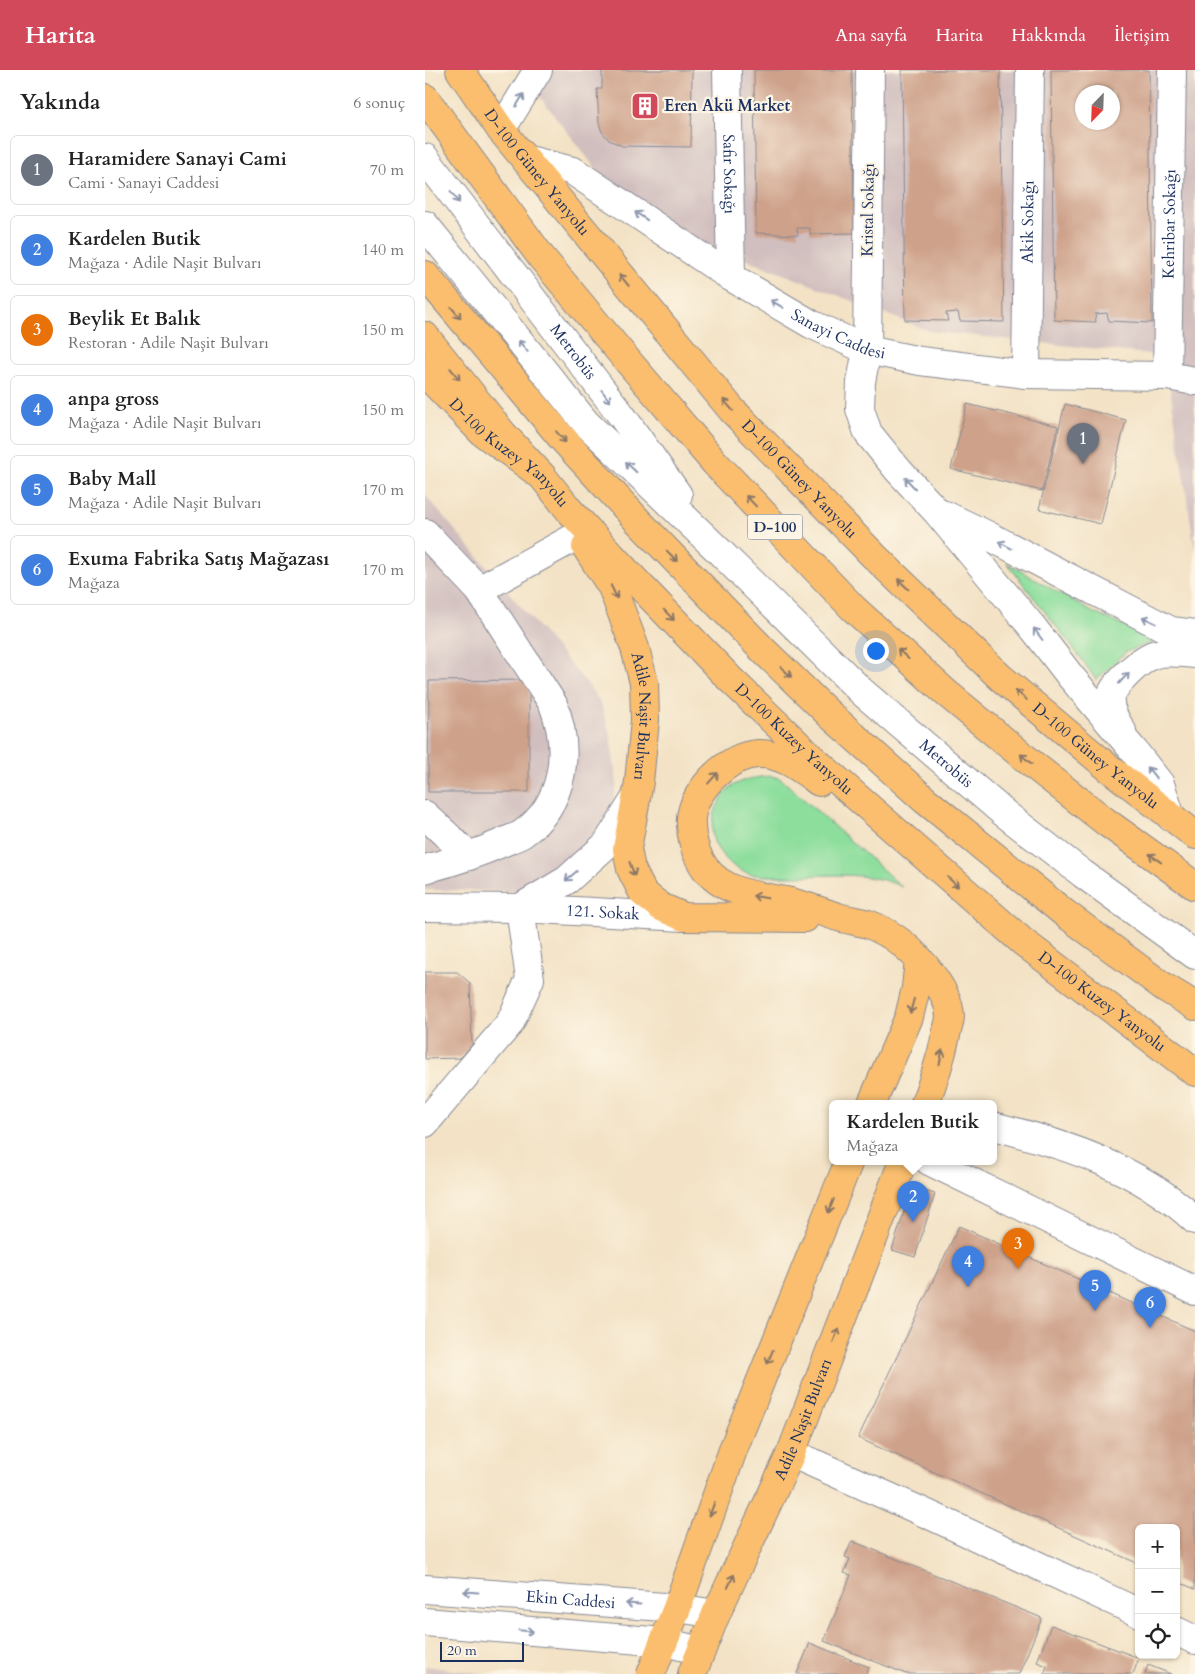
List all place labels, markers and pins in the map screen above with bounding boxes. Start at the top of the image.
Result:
building icon: Eren Akü Market [630,91,660,121]
place label: Eren Akü Market [664,95,791,117]
pin: 1 [1067,423,1099,464]
pin: 2 [897,1181,929,1222]
pin: 3 [1002,1228,1034,1269]
pin: 4 [952,1246,984,1287]
pin: 5 [1079,1270,1111,1311]
pin: 6 [1134,1287,1166,1328]

